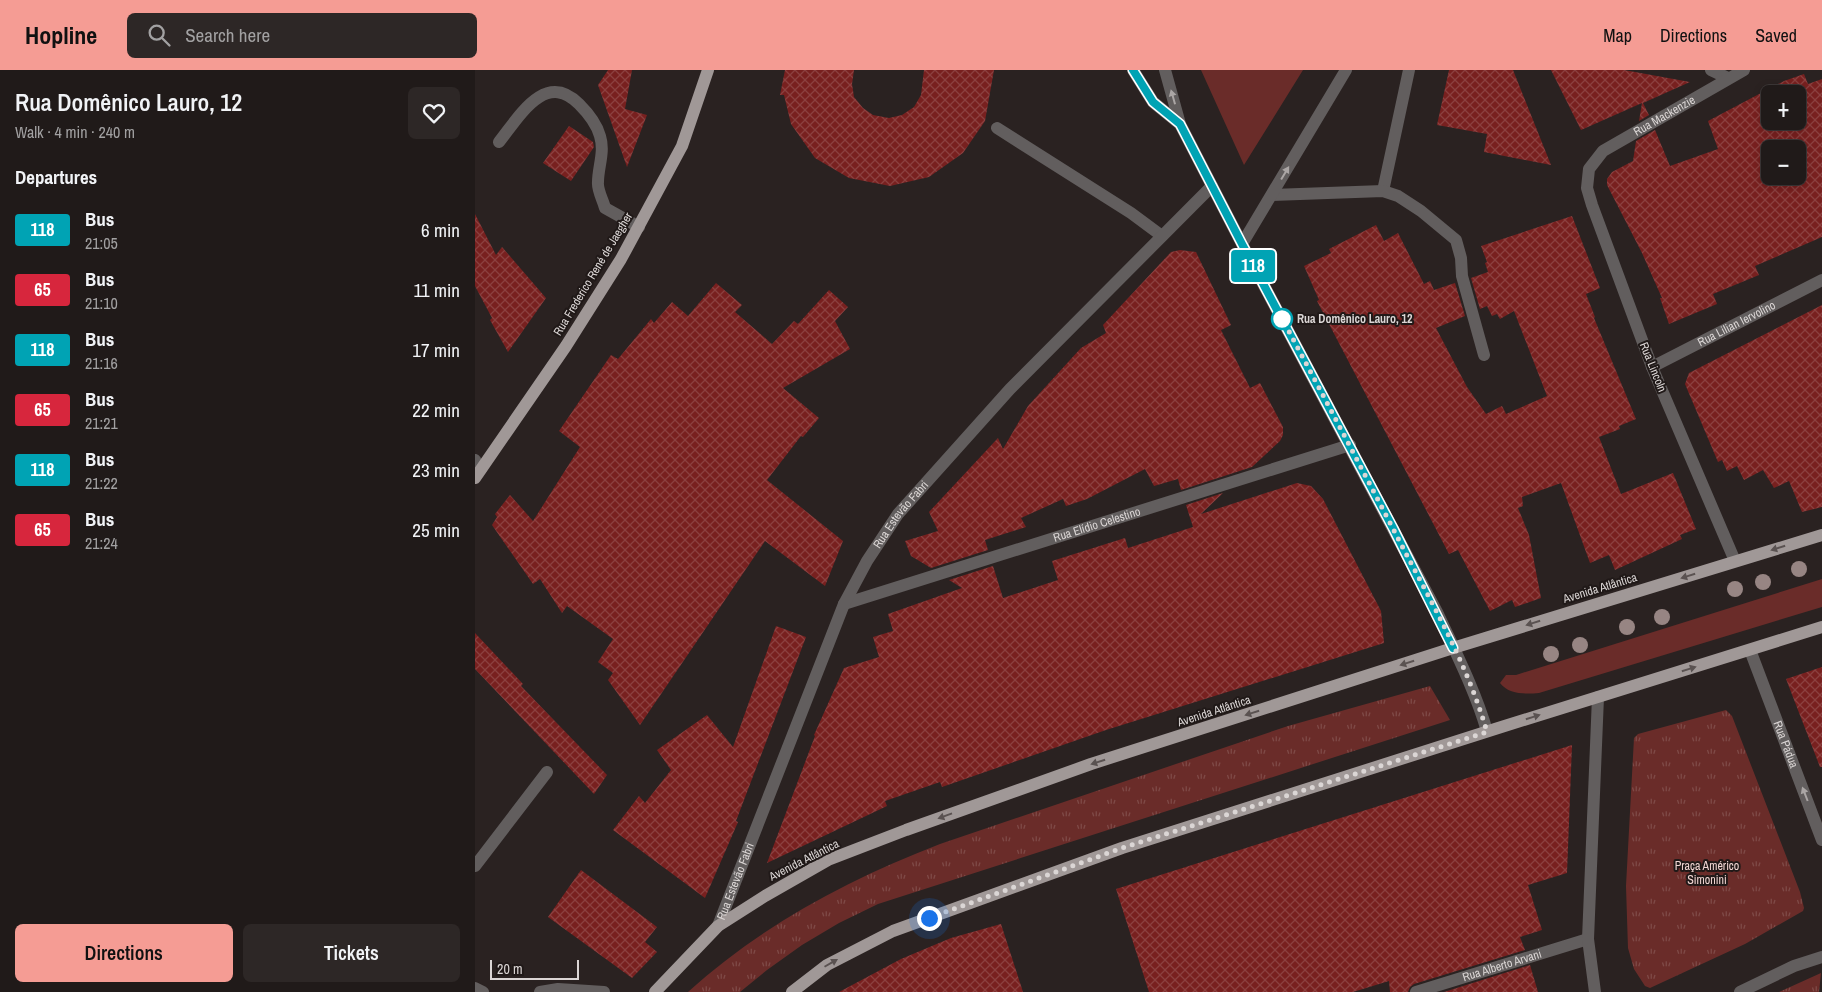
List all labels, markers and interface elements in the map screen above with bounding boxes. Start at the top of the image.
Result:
search box [127,13,477,58]
text: Hopline [25,19,97,51]
icon: search [145,21,173,49]
text: Search here [185,22,270,48]
text: Map [1603,23,1632,48]
text: Directions [1660,23,1727,48]
text: Saved [1755,23,1797,48]
map controls [1761,85,1806,185]
button: + [1761,85,1806,130]
text: Rua Domênico Lauro, 12 [15,86,242,118]
button: heart [408,87,460,139]
one-way arrow [1168,89,1176,104]
street label: Rua Mackenzie [1631,92,1698,140]
text: Walk · 4 min · 240 m [15,121,135,143]
button: − [1761,140,1806,185]
text: Departures [15,164,97,190]
one-way arrow [1281,166,1290,179]
text: Bus [85,206,114,232]
street label: Rua Frederico René de Jaegher [550,209,637,339]
text: 118 [31,217,54,242]
text: 6 min [421,217,460,243]
text: 21:05 [85,232,118,254]
line badge: 118 [1224,250,1282,282]
text: 118 [1241,253,1265,278]
text: Bus [85,266,114,292]
text: 65 [34,277,51,302]
text: 11 min [414,277,460,303]
text: 21:10 [85,292,118,314]
street label: Rua Lilian Iervolino [1695,297,1778,350]
marker: Rua Domênico Lauro, 12 [1271,308,1293,330]
place label: Rua Domênico Lauro, 12 [1297,311,1413,327]
text: Bus [85,326,114,352]
text: 118 [31,337,54,362]
text: 17 min [412,337,460,363]
street label: Rua Lincoln [1636,340,1670,394]
text: 21:16 [85,352,118,374]
text: Bus [85,386,114,412]
text: 65 [34,397,51,422]
text: 22 min [412,397,460,423]
text: 21:21 [85,412,118,434]
text: Bus [85,446,114,472]
text: 118 [31,457,54,482]
text: 23 min [412,457,460,483]
text: 21:22 [85,472,118,494]
street label: Rua Estevão Fabri [869,477,932,552]
street label: Rua Elídio Celestino [1051,503,1142,546]
text: Bus [85,506,114,532]
text: 65 [34,517,51,542]
text: 25 min [412,517,460,543]
text: 21:24 [85,532,118,554]
one-way arrow [1771,545,1786,553]
street label: Avenida Atlântica [1560,569,1639,607]
one-way arrow [1681,572,1696,580]
one-way arrow [1525,620,1540,628]
one-way arrow [1400,660,1415,667]
one-way arrow [1681,665,1696,673]
street label: Avenida Atlântica [1174,691,1253,731]
one-way arrow [1245,709,1260,717]
one-way arrow [1526,712,1541,720]
street label: Rua Pádua [1770,719,1802,771]
one-way arrow [1090,759,1105,766]
one-way arrow [1801,786,1809,801]
one-way arrow [937,813,952,820]
street label: Avenida Atlântica [765,835,842,885]
street label: Rua Estevão Fabri [713,840,758,922]
park label: Praça Américo Simonini [1675,858,1739,888]
your location [917,906,942,931]
button: Directions [15,924,233,982]
button: Tickets [243,924,460,982]
street label: Rua Alberto Arvani [1460,946,1544,985]
scale bar [490,957,579,980]
one-way arrow [825,959,838,968]
text: 20 m [497,960,523,978]

